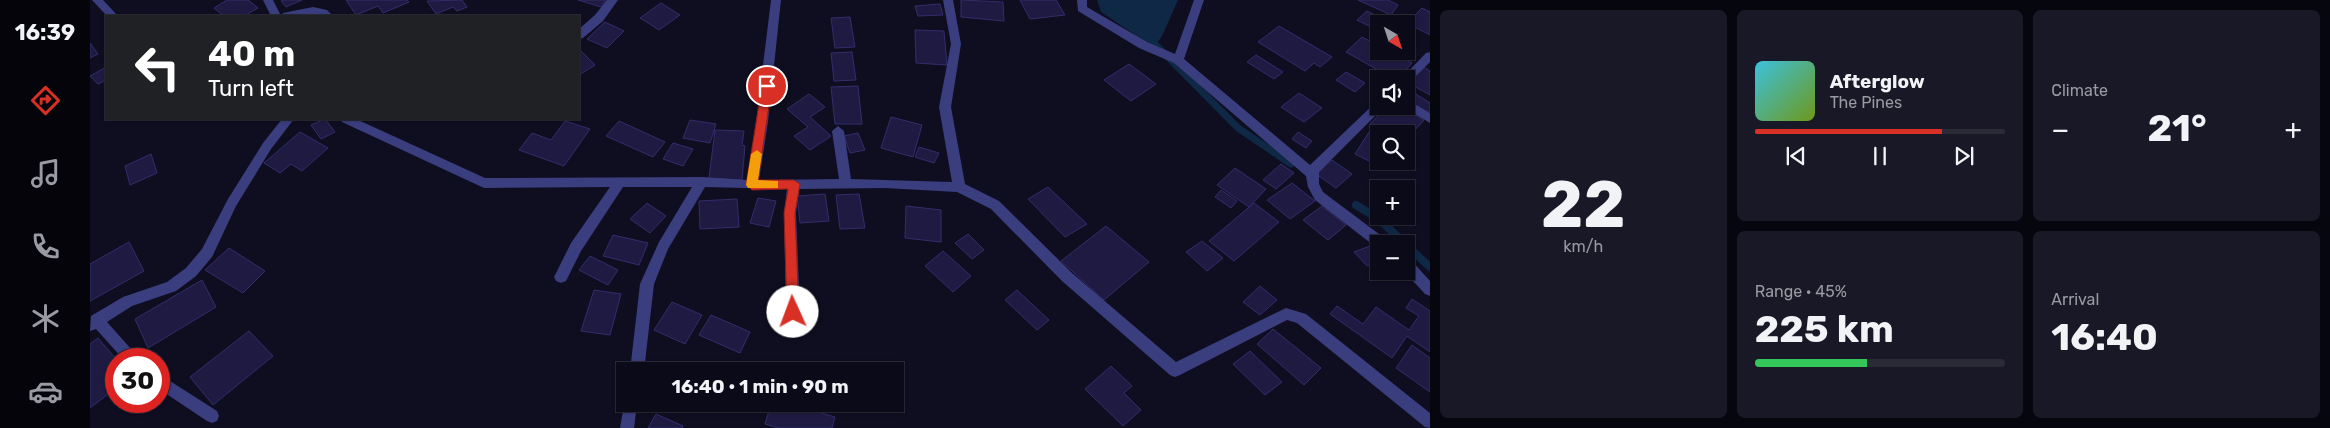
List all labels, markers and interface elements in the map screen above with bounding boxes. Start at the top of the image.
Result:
north arrow [1370,15,1415,60]
map controls [1370,15,1415,280]
text: 16:39 [15,19,75,46]
text: 40 m [208,33,295,75]
icon: left [125,35,190,100]
pin [746,65,788,107]
button: sound [1370,70,1415,115]
text: Afterglow [1830,70,1925,93]
icon: arrive [753,72,781,100]
text: Turn left [208,75,294,102]
text: Climate [2051,81,2108,100]
icon: directions [28,83,63,118]
text: The Pines [1830,93,1902,112]
text: 21° [2147,105,2207,151]
text: − [2051,113,2070,146]
text: + [2285,113,2302,146]
button: search [1370,125,1415,170]
icon: previous [1782,142,1810,170]
icon: pause [1866,142,1894,170]
icon: next [1950,142,1978,170]
icon: music [28,156,63,191]
text: 22 [1541,166,1626,243]
button: + [1370,180,1415,225]
icon: phone [28,229,63,264]
button: − [1370,235,1415,280]
text: km/h [1563,237,1603,256]
text: Range · 45% [1755,282,1847,301]
position arrow [766,285,818,337]
text: Arrival [2051,290,2099,309]
icon: climate [28,301,63,336]
text: 225 km [1755,306,1894,352]
text: 16:40 [2051,314,2158,360]
speed limit sign: 30 [105,348,170,413]
icon: car [28,374,63,409]
text: 16:40 · 1 min · 90 m [671,375,849,398]

